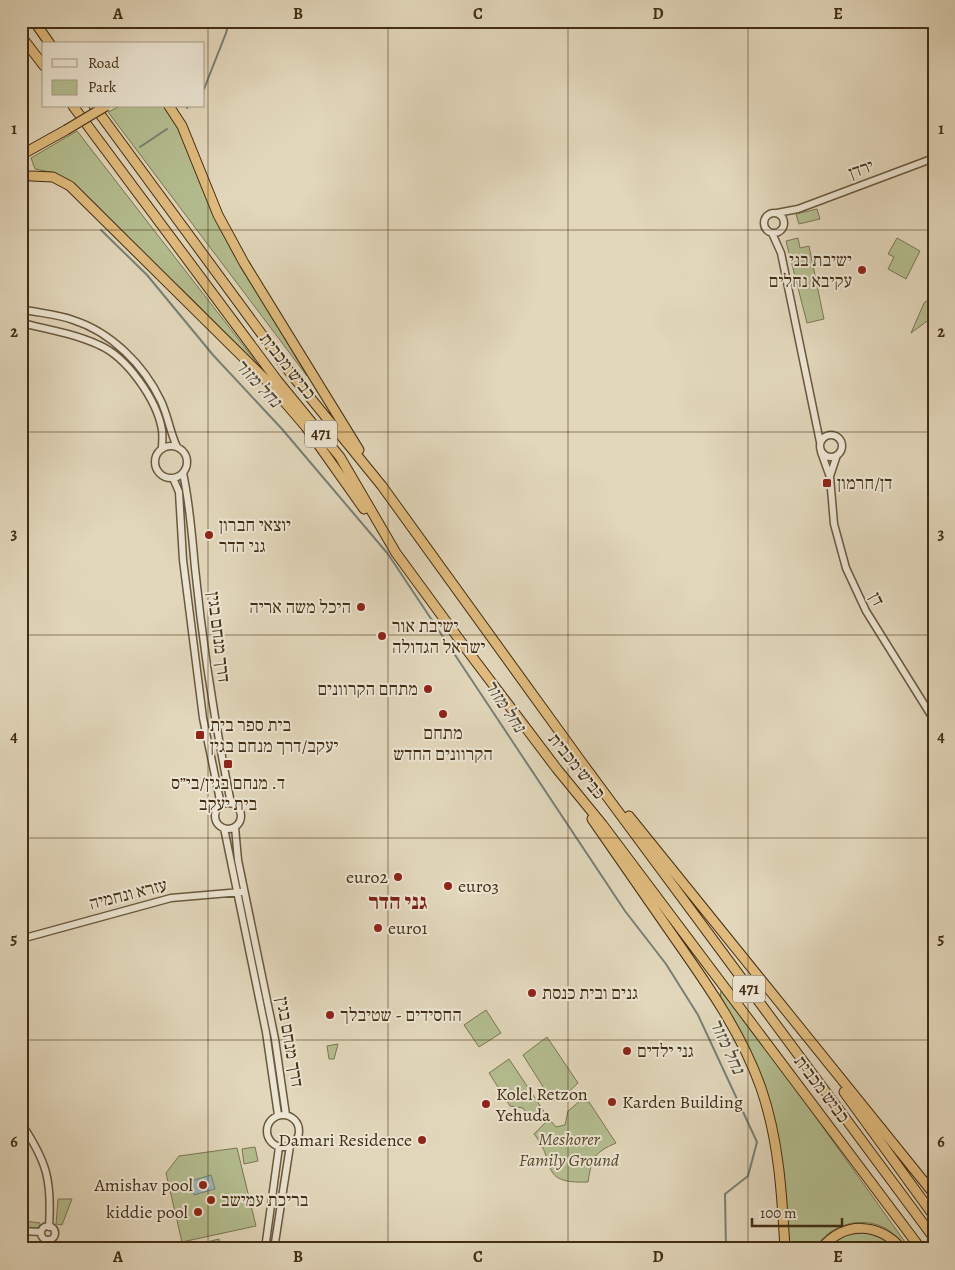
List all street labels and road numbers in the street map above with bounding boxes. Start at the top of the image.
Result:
street label: ירדן [845,153,877,185]
street label: כביש מכבית [254,328,322,404]
road number: 471 [305,420,337,448]
street label: דן [864,588,890,610]
street label: דרך מנחם בגין [202,590,236,684]
street label: כביש מכבית [543,728,611,804]
street label: עזרא ונחמיה [86,873,170,915]
road number: 471 [733,976,765,1002]
street label: דרך מנחם בגין [270,995,310,1089]
street label: כביש מכבית [789,1050,855,1128]

